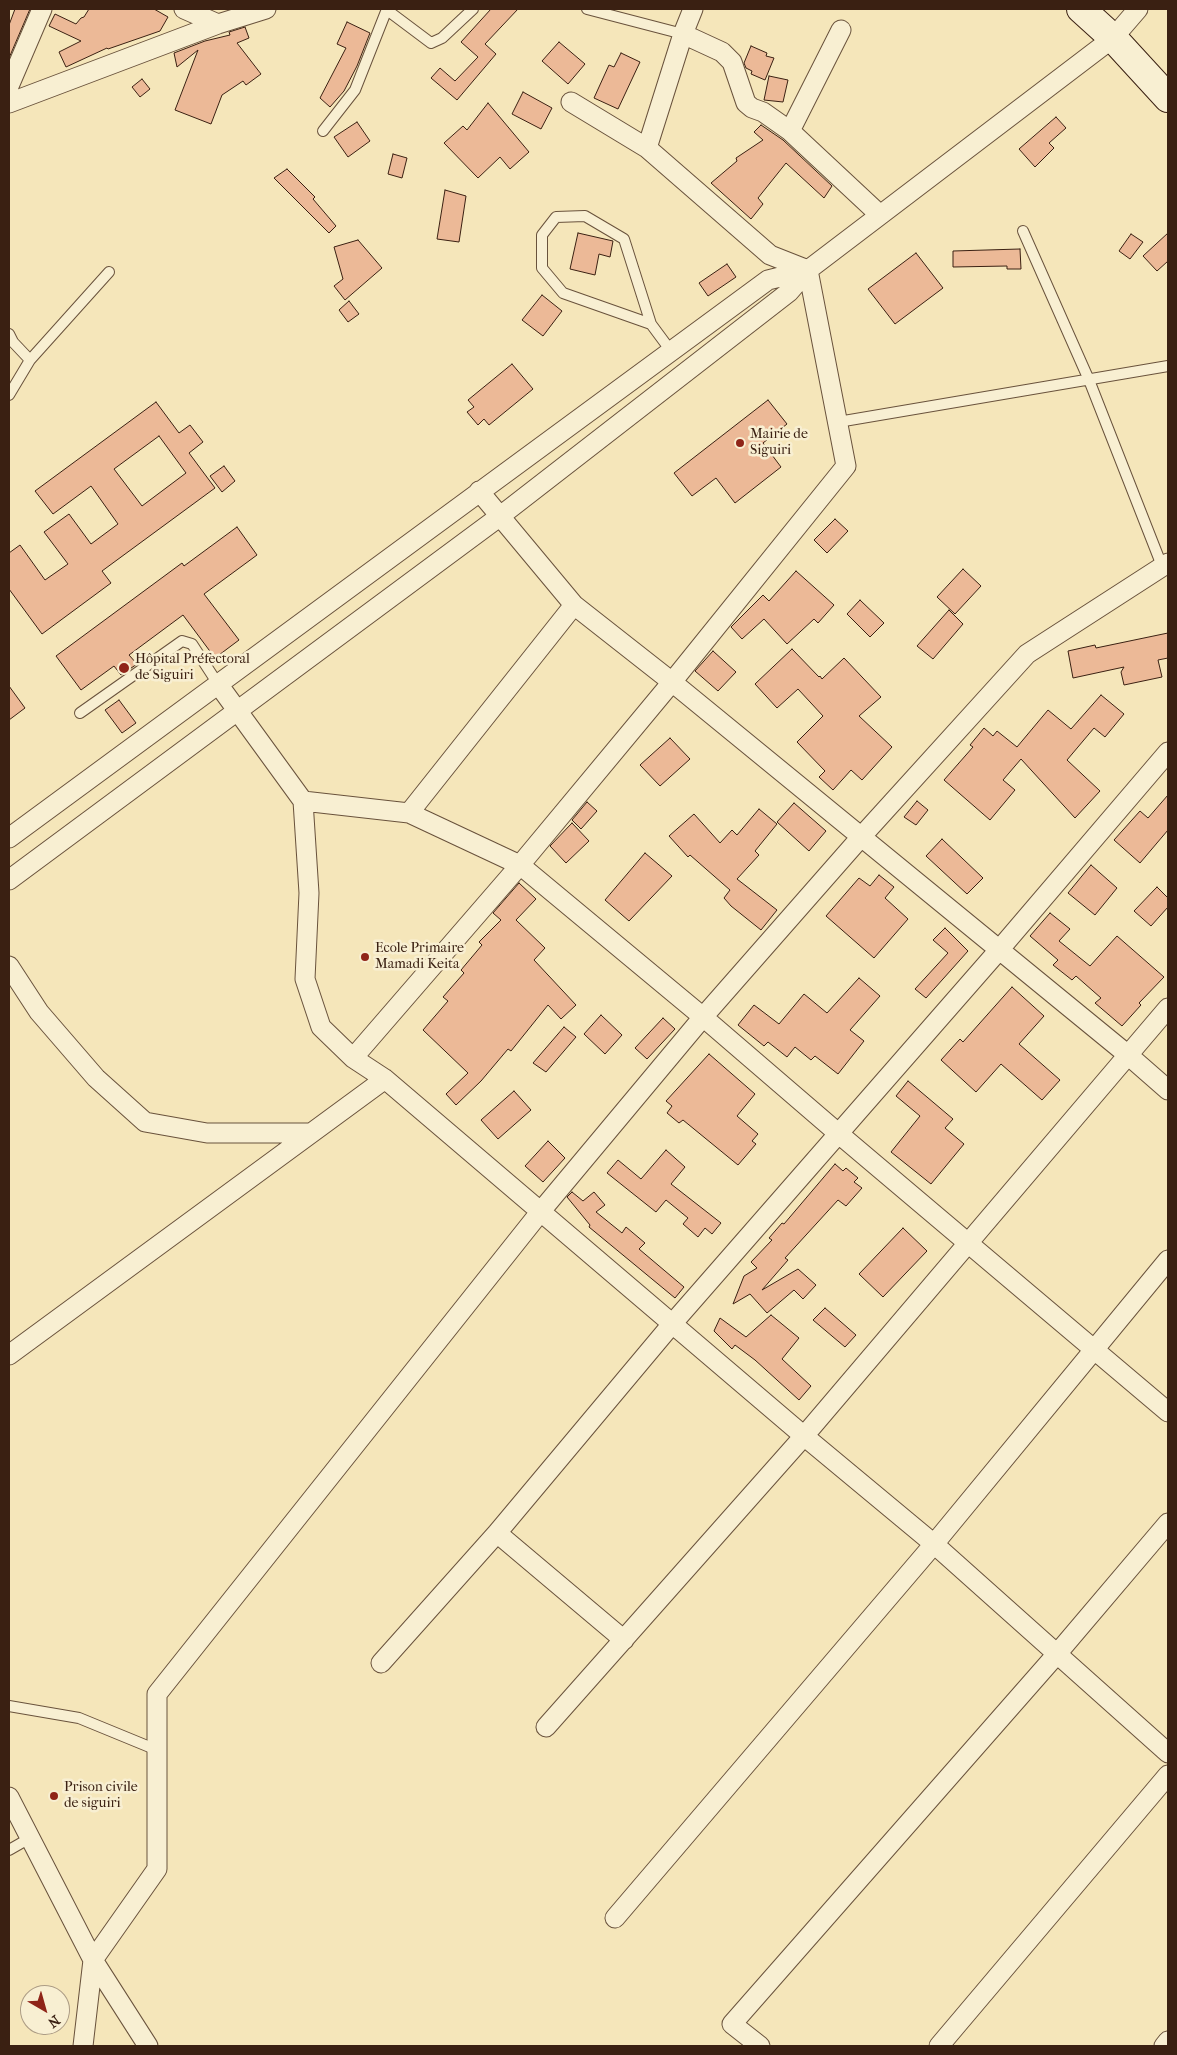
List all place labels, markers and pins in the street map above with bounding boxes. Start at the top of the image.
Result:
place label: Mairie de Siguiri [750,427,808,460]
marker: Mairie de Siguiri [734,437,746,449]
place label: Hôpital Préfectoral de Siguiri [135,652,250,684]
marker: Hôpital Préfectoral de Siguiri [117,661,131,675]
place label: Ecole Primaire Mamadi Keita [375,941,464,974]
marker: Ecole Primaire Mamadi Keita [359,951,371,963]
place label: Prison civile de siguiri [64,1780,138,1812]
marker: Prison civile de siguiri [48,1790,60,1802]

